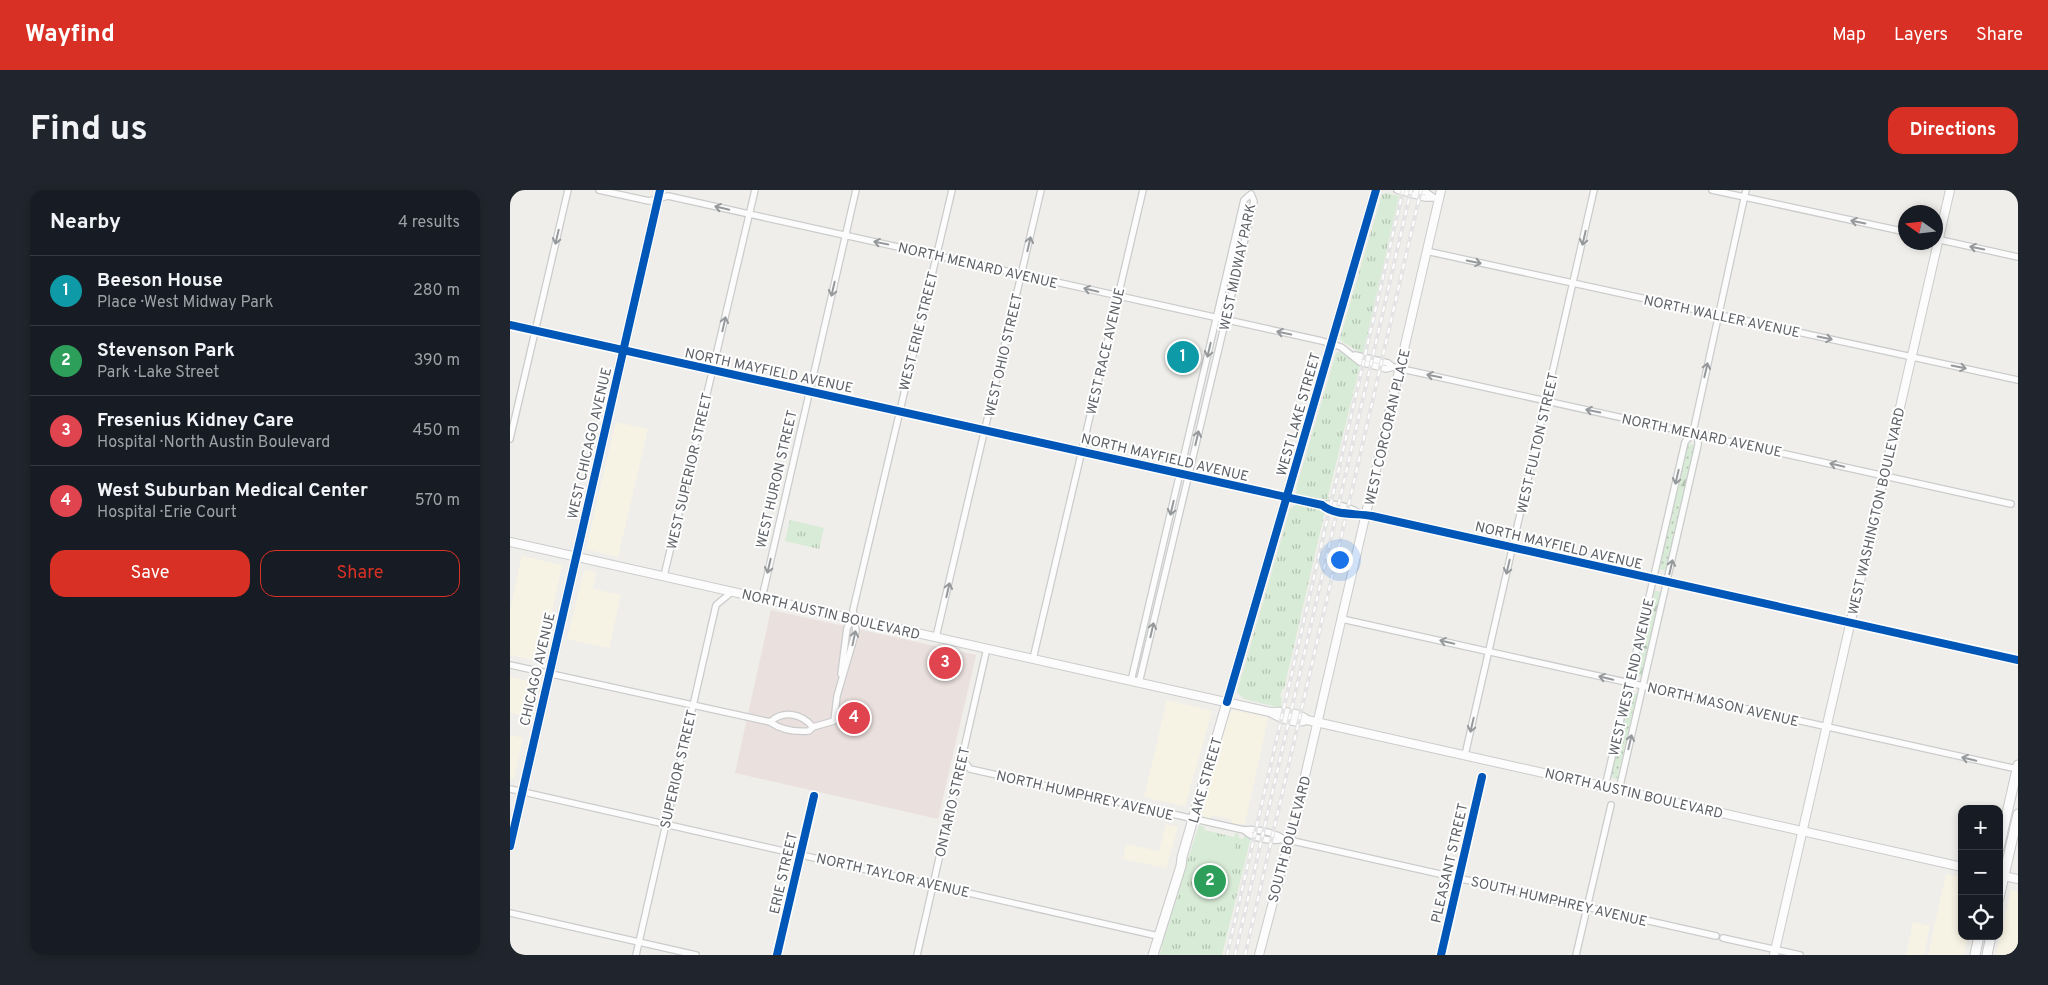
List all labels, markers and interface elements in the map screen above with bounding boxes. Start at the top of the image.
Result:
text: Wayfind [25,20,115,50]
text: Map [1832,24,1866,47]
text: Layers [1894,24,1948,47]
text: Share [1976,24,2023,47]
button: Directions [1888,107,2018,154]
text: Find us [30,108,148,152]
street label: WEST MIDWAY PARK [1217,202,1260,332]
one-way arrow [715,203,731,212]
north arrow [1898,205,1943,250]
text: Nearby [50,209,121,236]
text: 4 results [398,213,460,233]
one-way arrow [1850,217,1866,226]
one-way arrow [552,229,561,245]
one-way arrow [1579,229,1588,245]
one-way arrow [1025,237,1034,253]
one-way arrow [874,238,890,247]
street label: NORTH MENARD AVENUE [896,240,1059,293]
one-way arrow [1969,243,1985,252]
one-way arrow [1466,258,1482,267]
text: Beeson House [97,269,223,293]
street label: WEST ERIE STREET [896,270,943,393]
one-way arrow [828,280,837,296]
text: 1 [63,281,69,301]
text: 280 m [413,281,460,301]
one-way arrow [1083,285,1099,294]
street label: WEST RACE AVENUE [1084,286,1129,417]
street label: WEST OHIO STREET [982,292,1027,419]
text: Place · West Midway Park [97,293,273,313]
street label: NORTH WALLER AVENUE [1642,293,1802,342]
one-way arrow [720,317,729,333]
one-way arrow [1276,328,1292,337]
one-way arrow [1816,333,1832,343]
pin: 1 [1167,338,1199,376]
text: Stevenson Park [97,339,235,363]
one-way arrow [1204,341,1213,357]
street label: NORTH MAYFIELD AVENUE [683,345,854,398]
street label: WEST CORCORAN PLACE [1362,347,1415,507]
text: 2 [61,351,71,371]
text: 390 m [414,351,460,371]
street label: WEST LAKE STREET [1274,351,1325,478]
one-way arrow [1702,362,1711,378]
text: Park · Lake Street [97,363,219,383]
one-way arrow [1951,363,1967,372]
street label: WEST CHICAGO AVENUE [565,366,616,521]
one-way arrow [1426,371,1442,380]
street label: WEST FULTON STREET [1514,371,1563,516]
street label: WEST SUPERIOR STREET [664,391,717,551]
one-way arrow [1585,406,1601,415]
street label: WEST WASHINGTON BOULEVARD [1845,406,1910,617]
text: Fresenius Kidney Care [97,409,294,433]
street label: WEST HURON STREET [753,409,802,550]
street label: NORTH MENARD AVENUE [1620,411,1783,462]
text: 3 [61,421,71,441]
text: 450 m [413,421,460,441]
street label: NORTH MAYFIELD AVENUE [1079,431,1250,486]
one-way arrow [1193,431,1202,447]
text: Hospital · North Austin Boulevard [97,433,330,453]
one-way arrow [1829,460,1845,469]
one-way arrow [1672,468,1681,484]
text: West Suburban Medical Center [97,479,368,503]
text: 4 [61,491,71,511]
text: 570 m [415,491,460,511]
one-way arrow [1167,500,1176,516]
text: Hospital · Erie Court [97,503,237,523]
street label: NORTH MAYFIELD AVENUE [1473,519,1644,574]
your location [1327,547,1353,573]
button: Save [50,550,250,597]
button: Share [260,550,460,597]
one-way arrow [764,558,773,574]
one-way arrow [1503,558,1512,574]
one-way arrow [1666,559,1676,575]
one-way arrow [944,582,953,598]
street label: NORTH AUSTIN BOULEVARD [740,587,922,644]
street label: WEST WEST END AVENUE [1606,597,1659,758]
street label: CHICAGO AVENUE [517,611,560,728]
one-way arrow [1148,623,1157,639]
one-way arrow [850,631,859,647]
one-way arrow [1440,637,1456,646]
pin: 3 [929,644,961,682]
one-way arrow [1598,673,1614,682]
street label: NORTH MASON AVENUE [1645,680,1800,731]
pin: 4 [838,699,870,737]
street label: SUPERIOR STREET [658,708,701,830]
one-way arrow [1467,716,1476,732]
street label: LAKE STREET [1186,735,1227,825]
one-way arrow [1626,735,1635,751]
street label: ONTARIO STREET [932,745,974,859]
one-way arrow [1962,754,1978,763]
street label: NORTH AUSTIN BOULEVARD [1543,766,1725,823]
street label: NORTH HUMPHREY AVENUE [994,768,1175,825]
street label: SOUTH BOULEVARD [1265,774,1316,905]
street label: PLEASANT STREET [1428,802,1473,925]
map controls [1958,805,2003,940]
button: + [1958,805,2003,850]
street label: ERIE STREET [767,831,802,916]
button: − [1958,850,2003,895]
street label: NORTH TAYLOR AVENUE [814,851,971,902]
pin: 2 [1194,862,1226,900]
street label: SOUTH HUMPHREY AVENUE [1469,874,1649,931]
button: locate [1958,895,2003,940]

